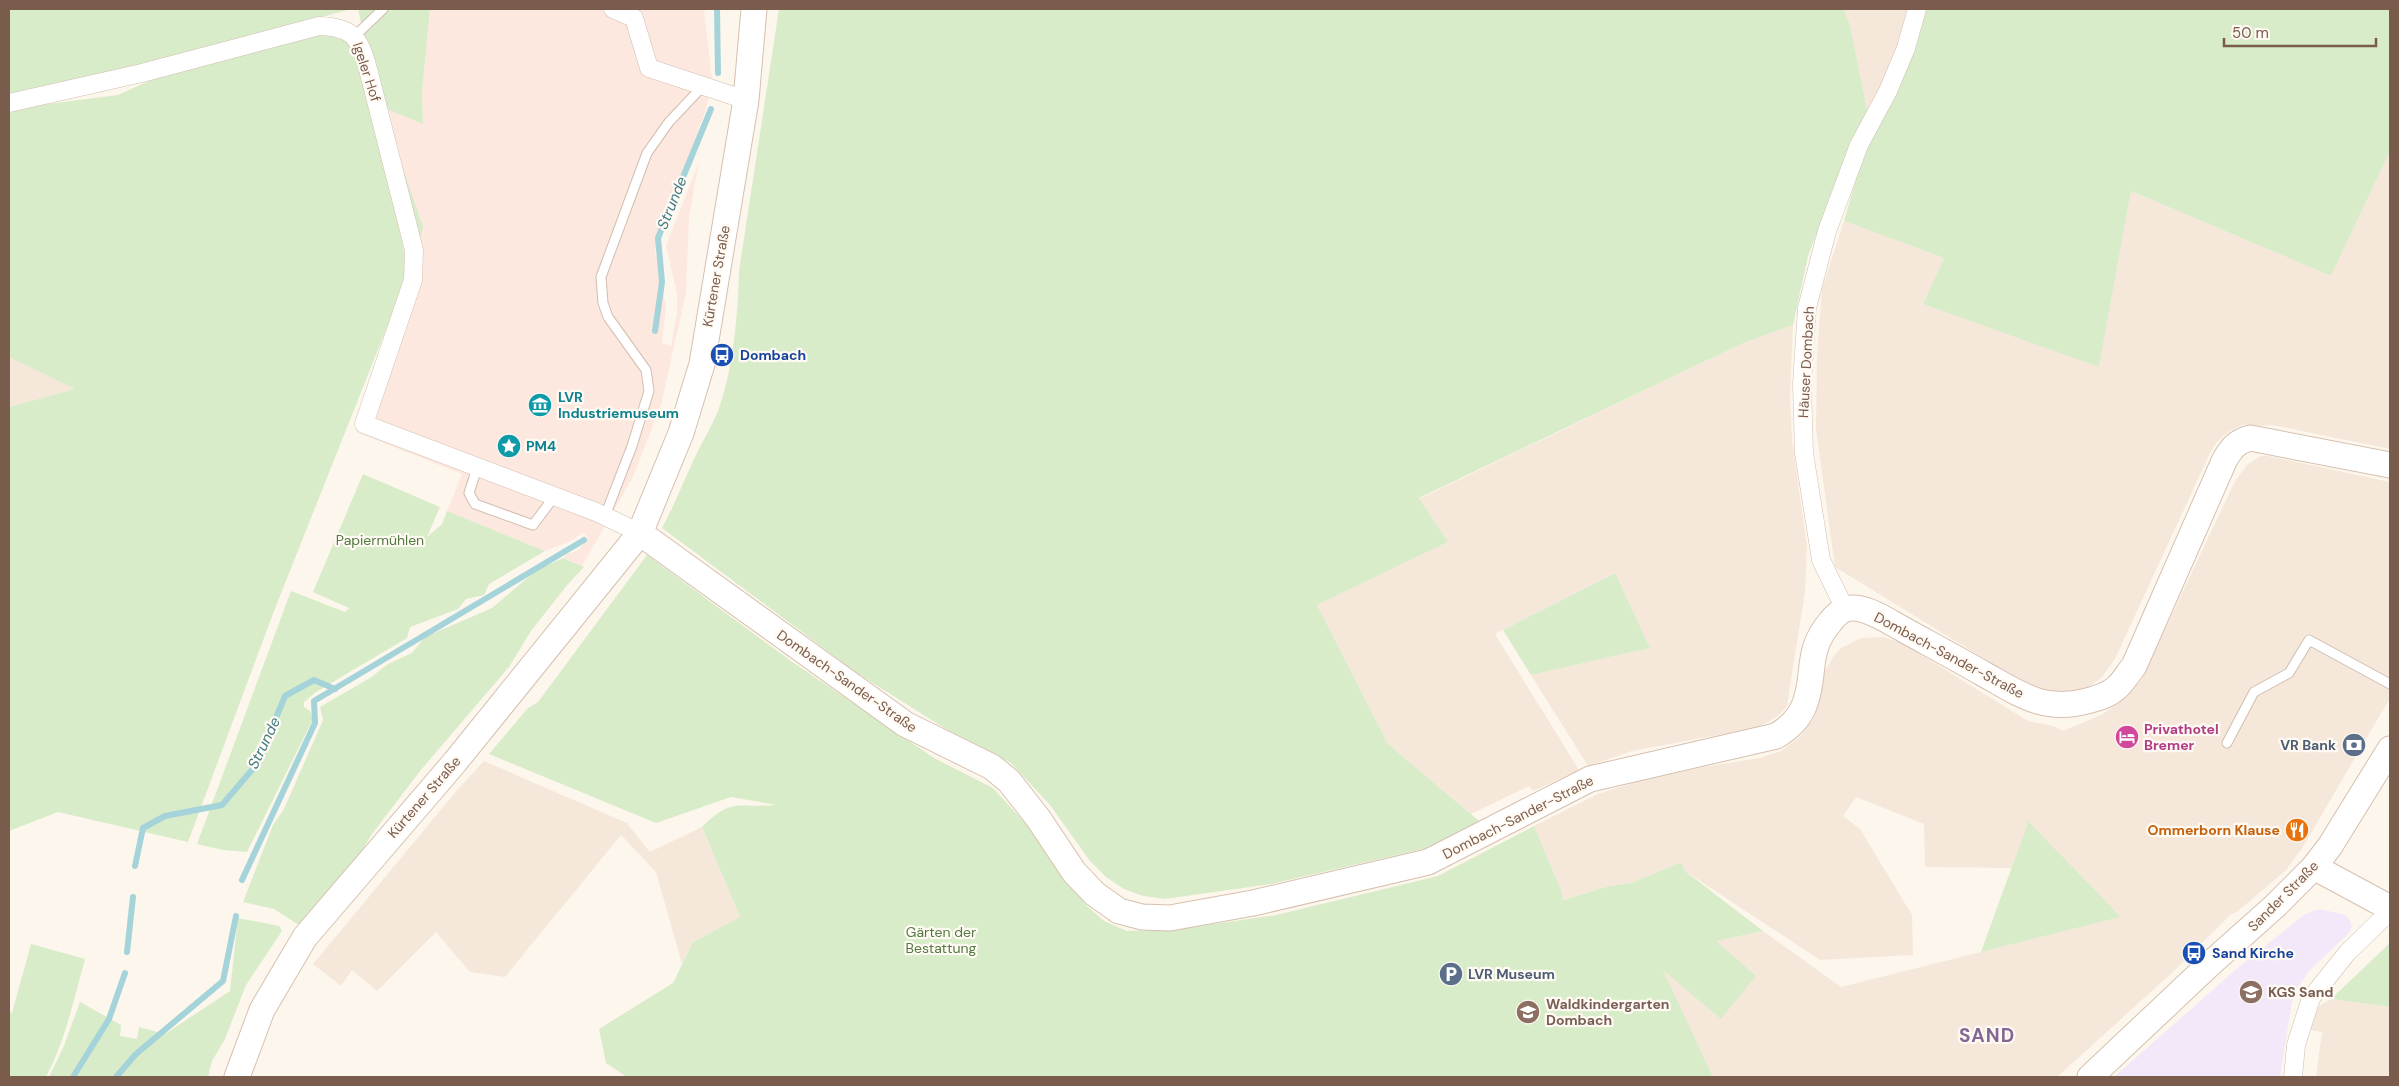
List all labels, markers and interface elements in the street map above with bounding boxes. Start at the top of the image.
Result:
scale bar [2224,15,2376,47]
text: 50 m [2232,23,2269,43]
street label: Igeler Hof [349,40,385,104]
water label: Strunde [652,173,692,232]
street label: Kürtener Straße [698,224,734,328]
street label: Häuser Dombach [1794,306,1818,418]
bus stop icon: Dombach [709,342,735,368]
place label: Dombach [740,346,806,364]
place label: LVR Industriemuseum [558,388,679,422]
museum icon: LVR Industriemuseum [527,392,553,418]
place icon: PM4 [496,433,522,459]
place label: PM4 [526,437,556,455]
park label: Papiermühlen [336,531,424,549]
street label: Dombach-Sander-Straße [1871,608,2027,702]
street label: Dombach-Sander-Straße [773,626,921,736]
water label: Strunde [243,713,285,772]
place label: Privathotel Bremer [2144,720,2219,754]
hotel icon: Privathotel Bremer [2114,724,2140,750]
bank icon: VR Bank [2341,732,2367,758]
place label: VR Bank [2280,736,2336,754]
street label: Kürtener Straße [384,752,465,842]
street label: Dombach-Sander-Straße [1439,771,1597,863]
restaurant icon: Ommerborn Klause [2284,817,2310,843]
place label: Ommerborn Klause [2148,821,2280,839]
street label: Sander Straße [2244,857,2322,935]
park label: Gärten der Bestattung [906,923,977,957]
bus stop icon: Sand Kirche [2181,940,2207,966]
place label: Sand Kirche [2212,944,2294,962]
parking icon: LVR Museum [1438,961,1464,987]
place label: LVR Museum [1468,965,1555,983]
school or university icon: KGS Sand [2238,979,2264,1005]
place label: KGS Sand [2268,983,2334,1001]
place label: Waldkindergarten Dombach [1546,995,1669,1029]
school or university icon: Waldkindergarten Dombach [1515,999,1541,1025]
district label: SAND [1959,1023,2015,1048]

